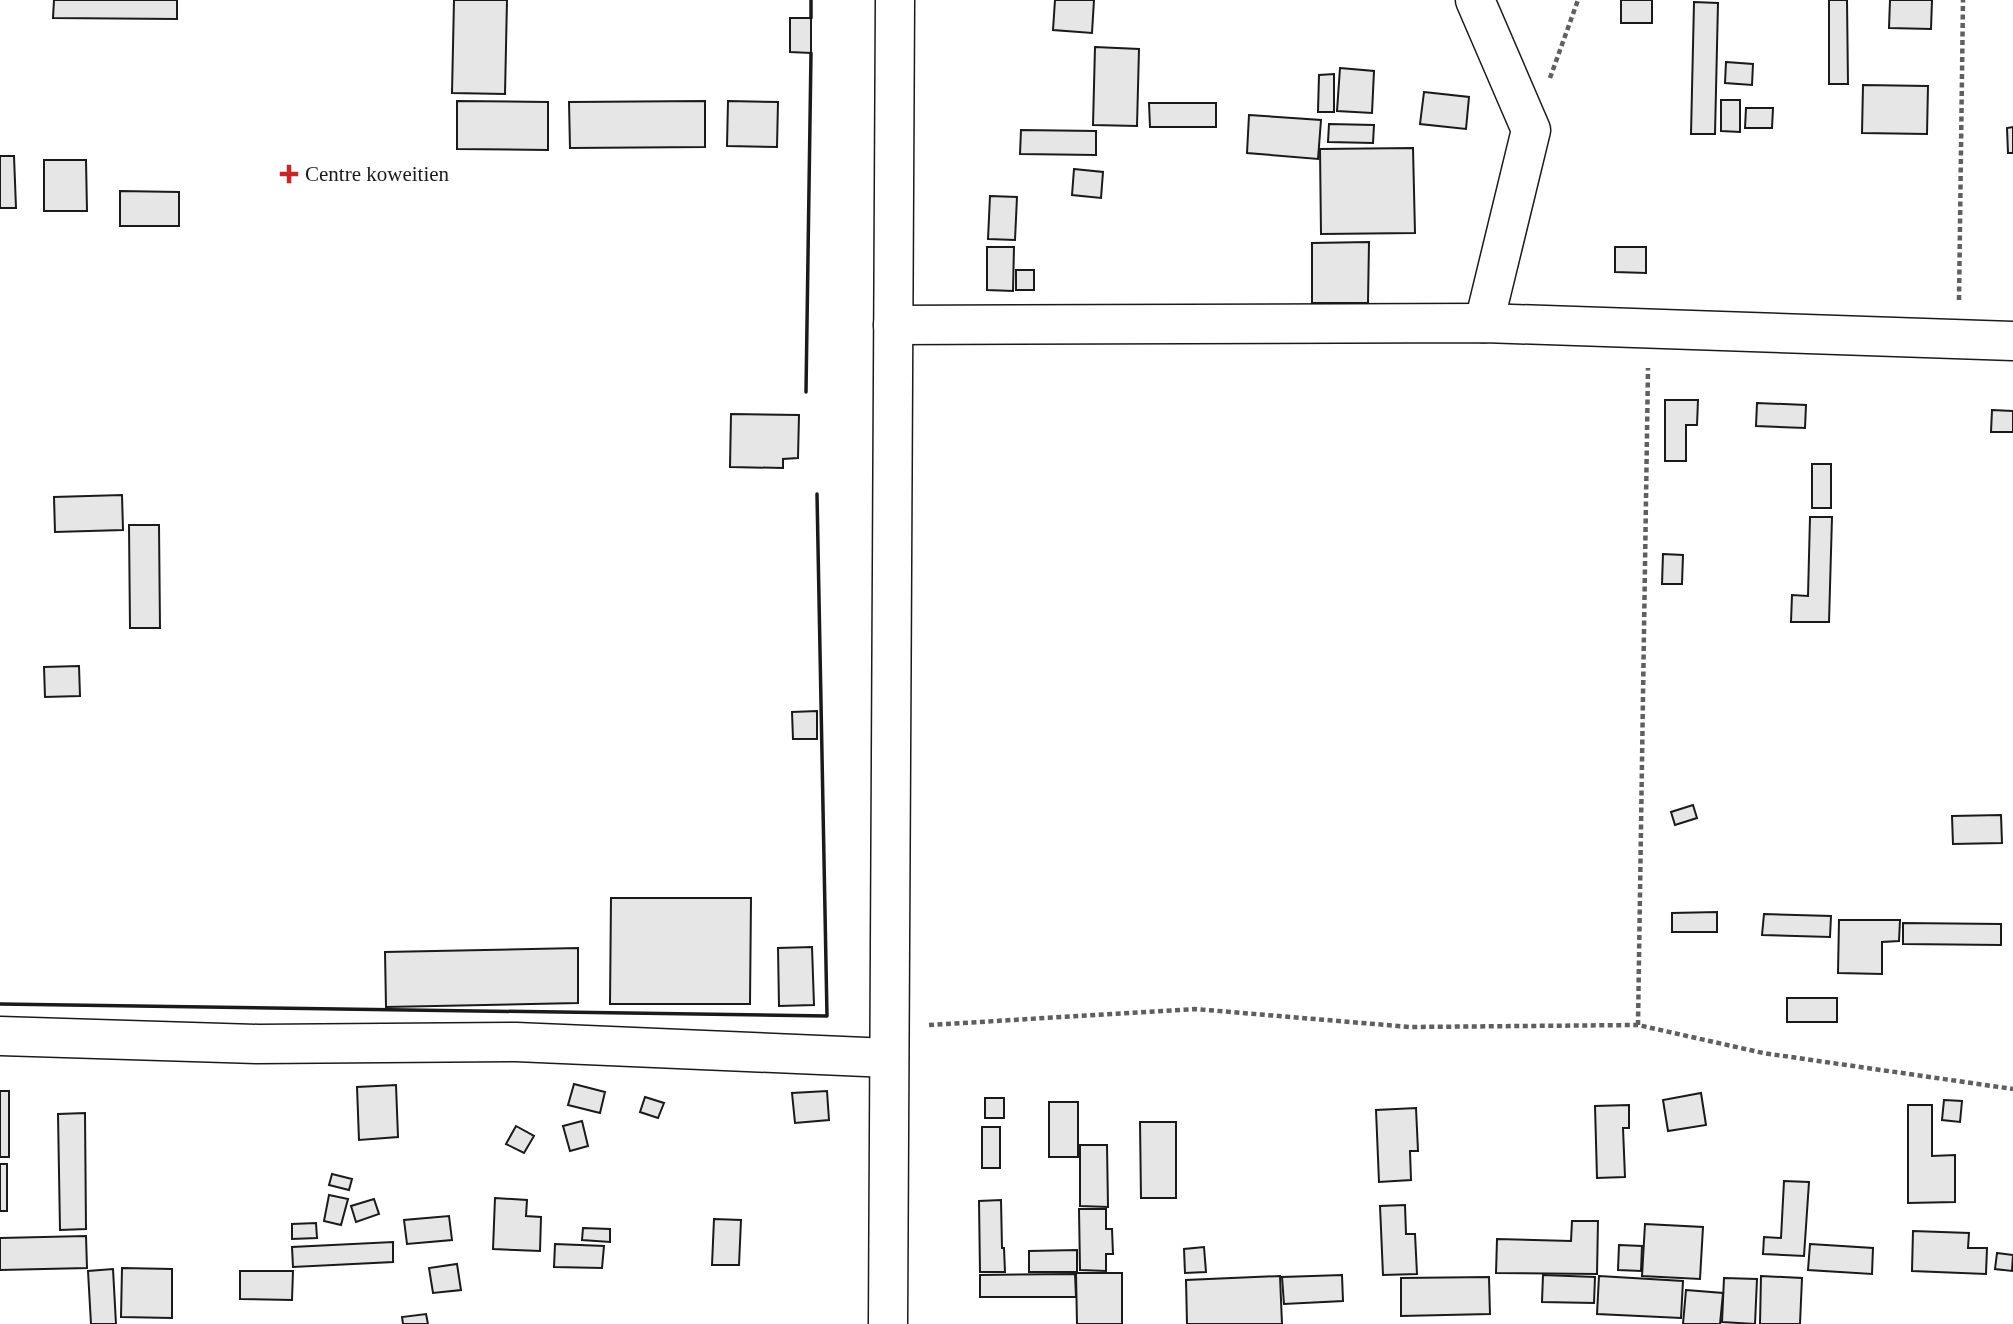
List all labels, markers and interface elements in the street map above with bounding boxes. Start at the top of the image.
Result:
place label: Centre koweitien [305,162,450,186]
marker: Centre koweitien [279,164,299,184]

